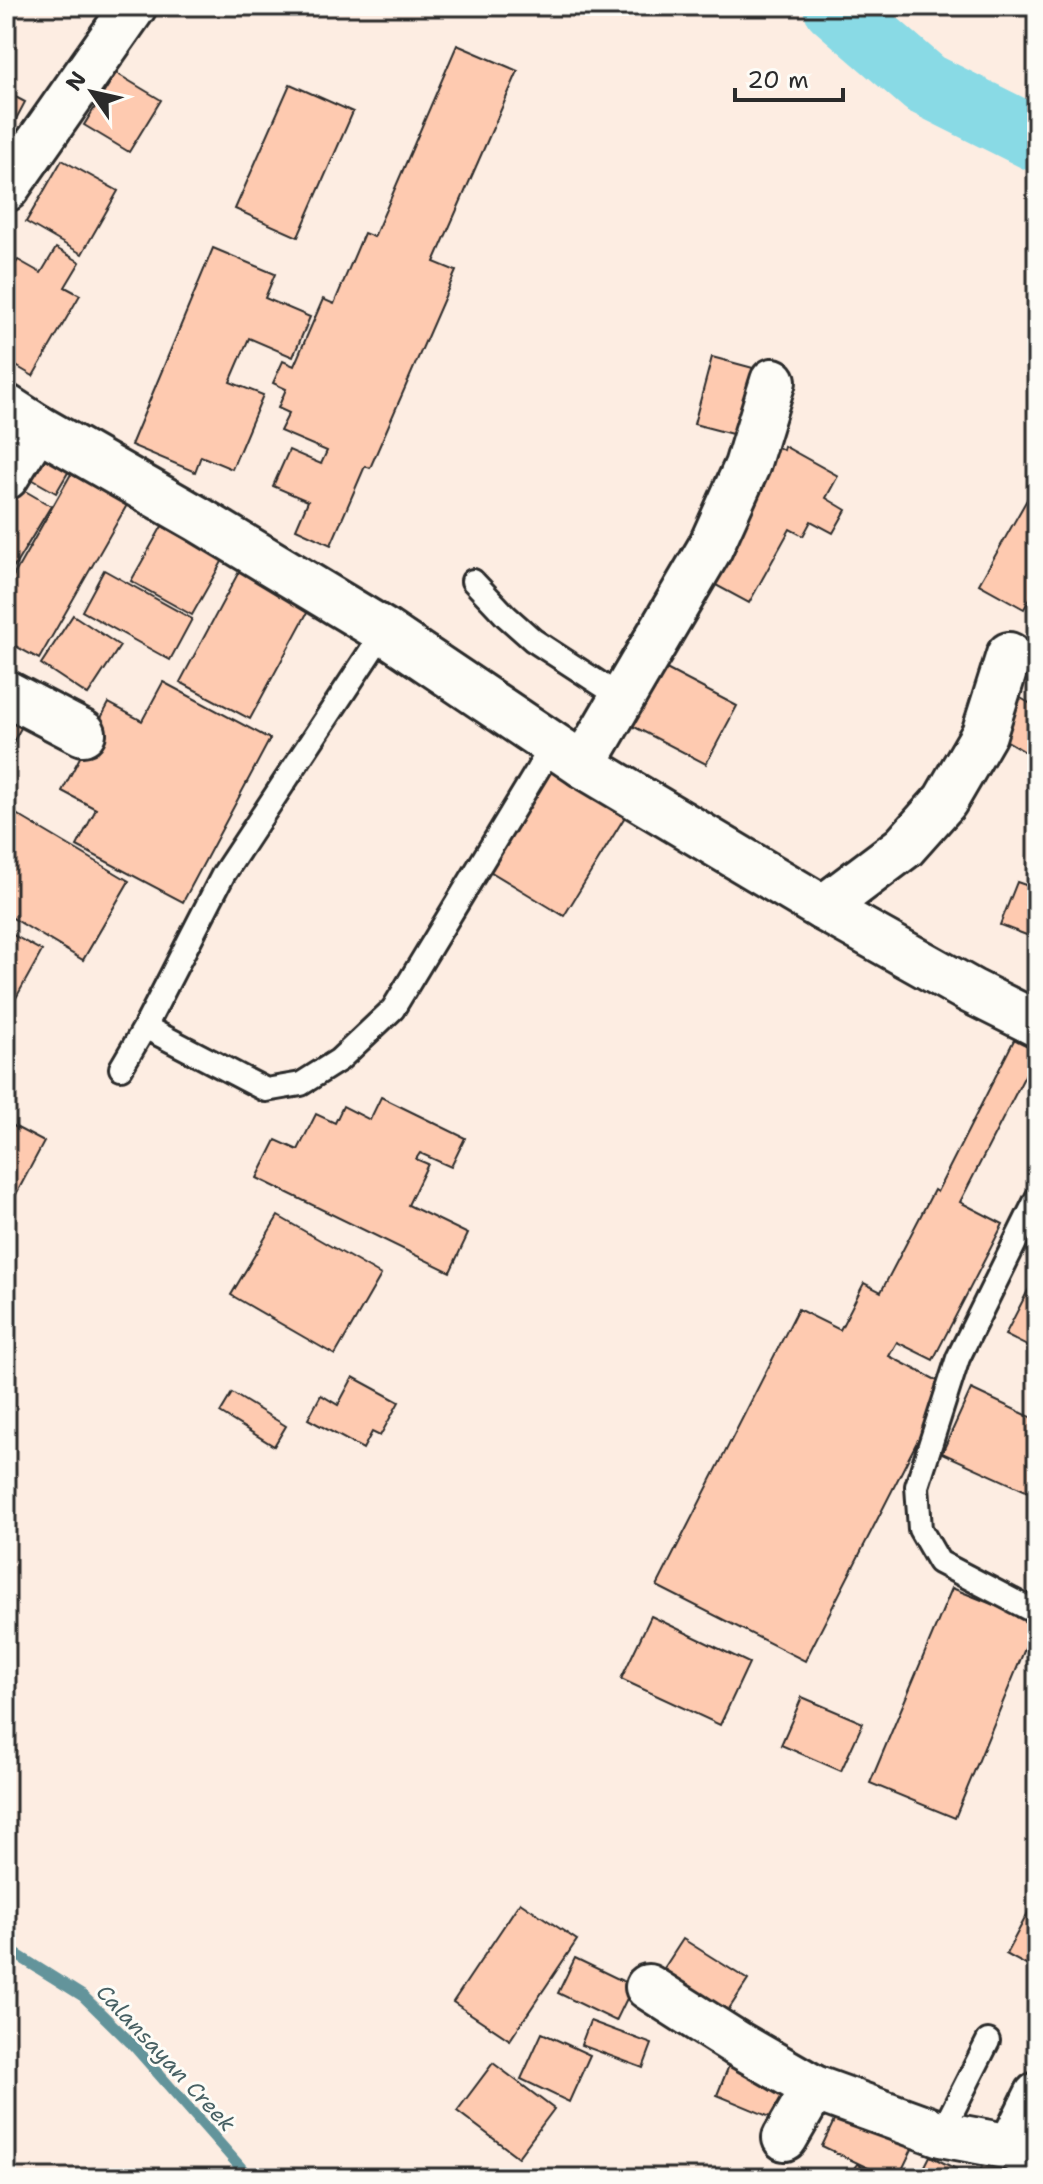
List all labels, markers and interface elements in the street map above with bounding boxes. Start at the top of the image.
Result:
north arrow [52,52,132,132]
scale bar [735,52,843,102]
text: 20 m [747,64,809,96]
text: N [59,66,93,96]
water label: Calansayan Creek [90,1978,242,2138]

